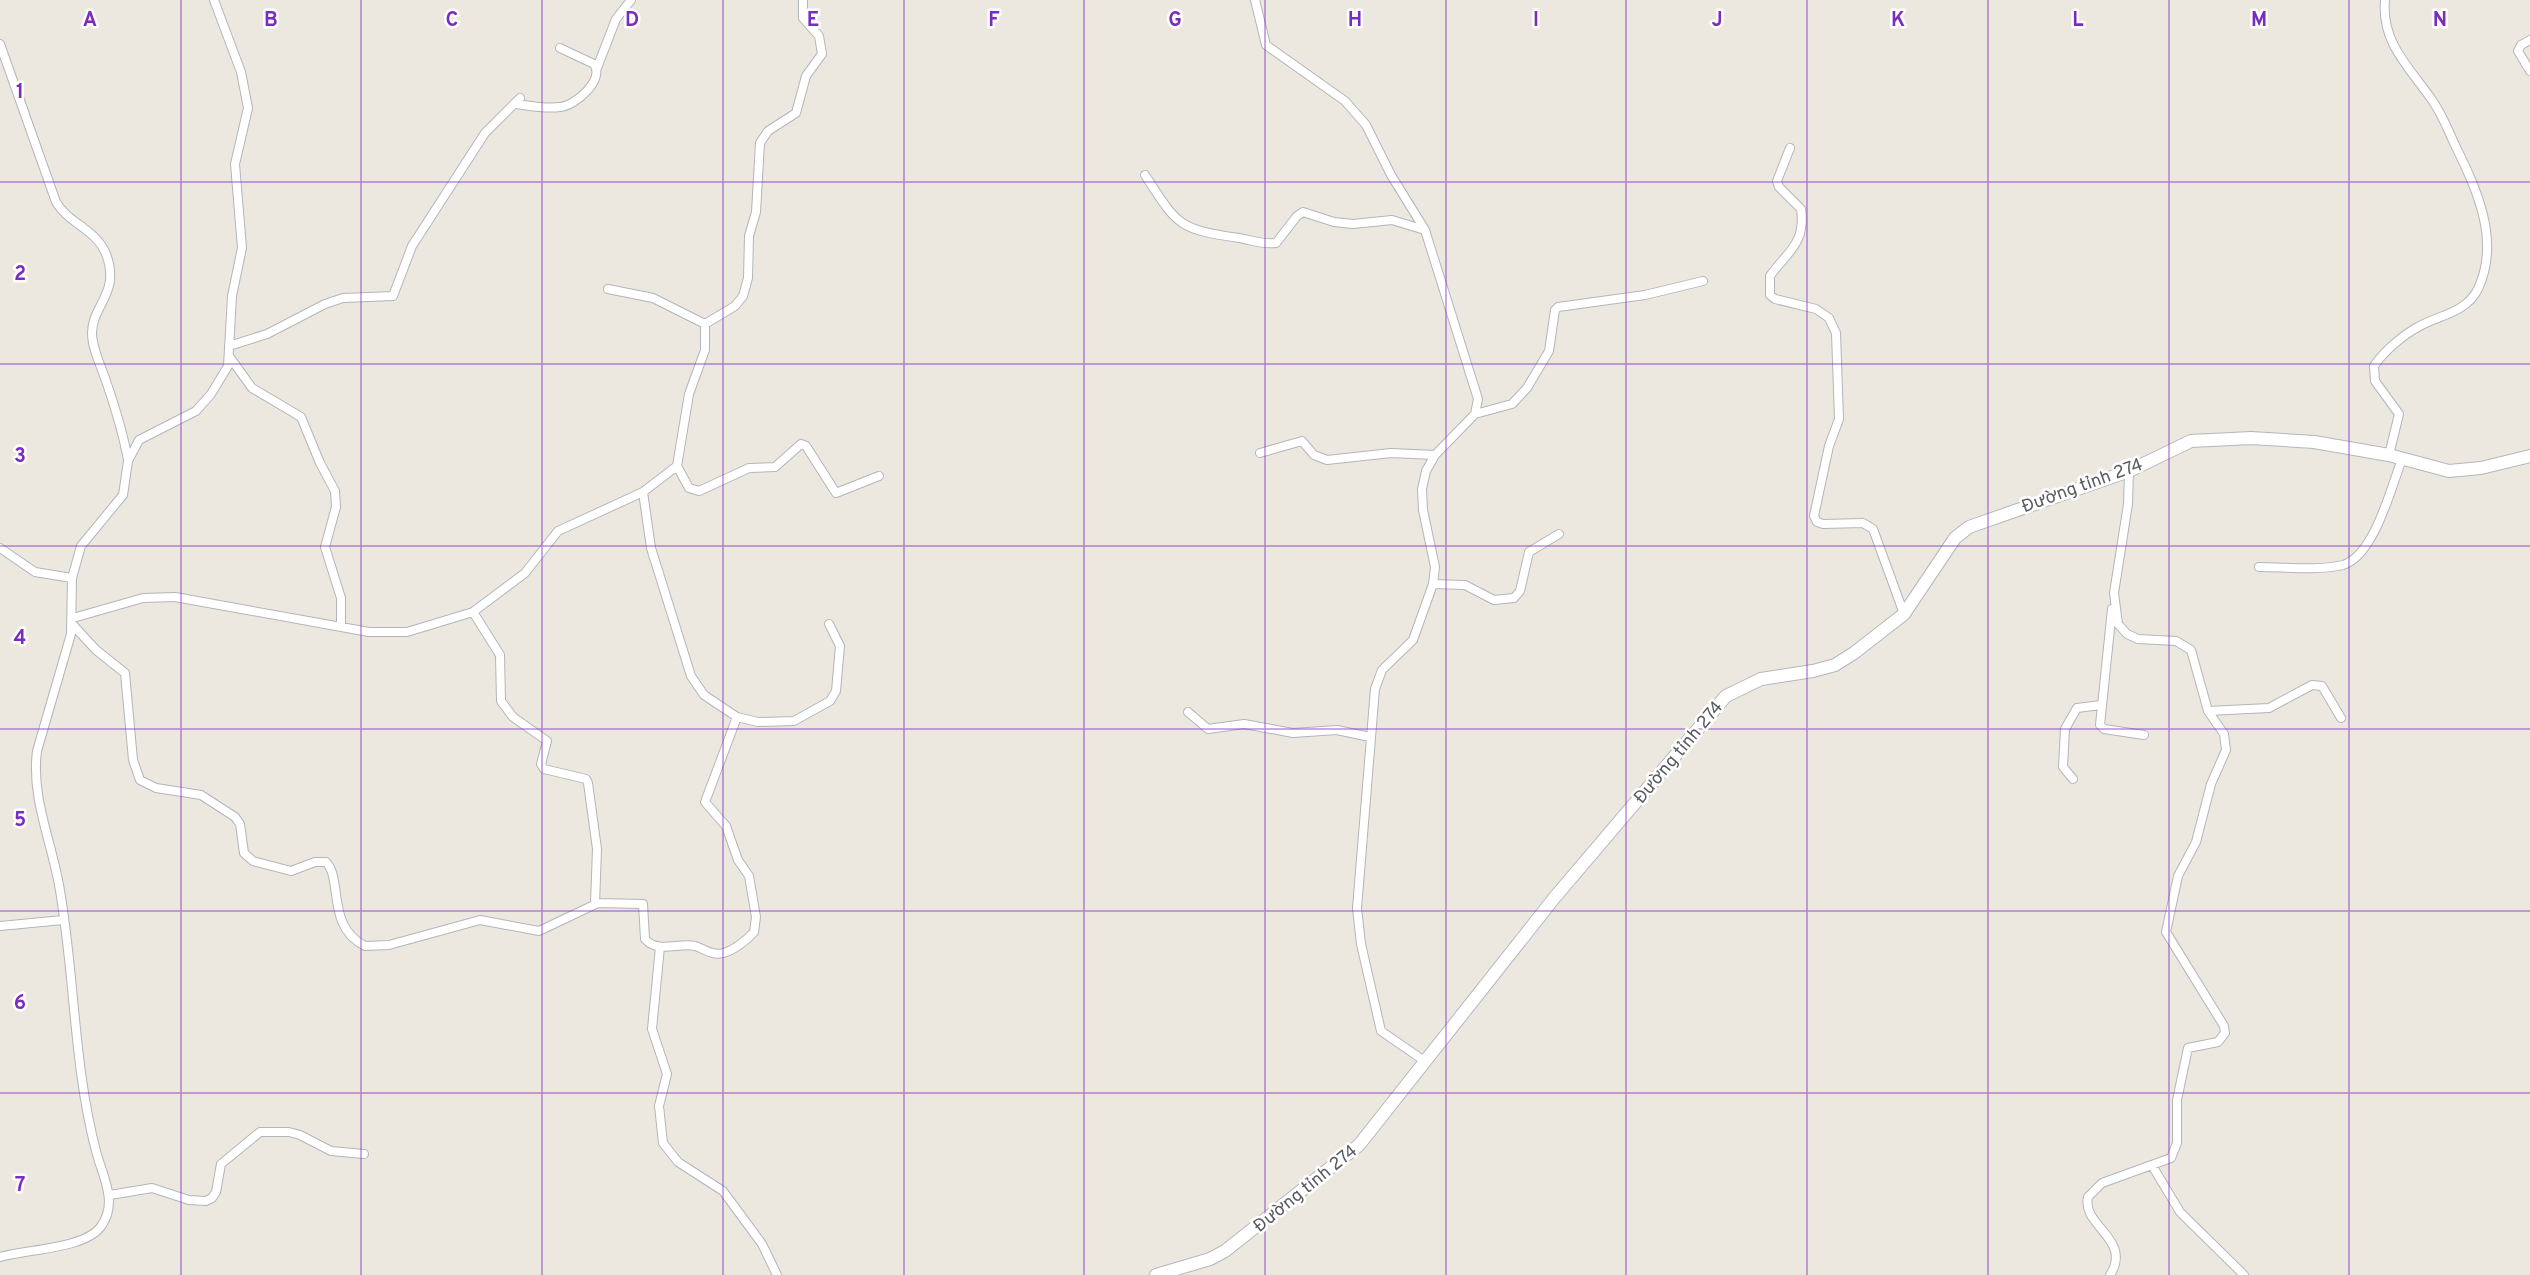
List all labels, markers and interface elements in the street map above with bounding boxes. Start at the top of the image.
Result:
text: A [83,8,97,34]
text: B [264,8,278,34]
text: C [446,8,458,34]
text: D [625,8,639,34]
text: E [807,8,819,34]
text: F [988,8,1000,34]
text: G [1168,8,1182,34]
text: H [1348,8,1362,34]
text: I [1533,8,1539,34]
text: J [1711,8,1723,34]
text: K [1891,8,1905,34]
text: L [2072,8,2084,34]
text: M [2251,8,2267,34]
text: N [2433,8,2447,34]
text: 1 [16,80,24,106]
text: 2 [14,262,26,288]
text: 3 [14,444,26,470]
street label: Đường tỉnh 274 [2019,454,2146,519]
text: 4 [14,626,26,652]
street label: Đường tỉnh 274 [1629,697,1729,809]
text: 5 [14,808,26,834]
text: 6 [14,991,26,1017]
street label: Đường tỉnh 274 [1249,1140,1363,1238]
text: 7 [15,1173,25,1199]

